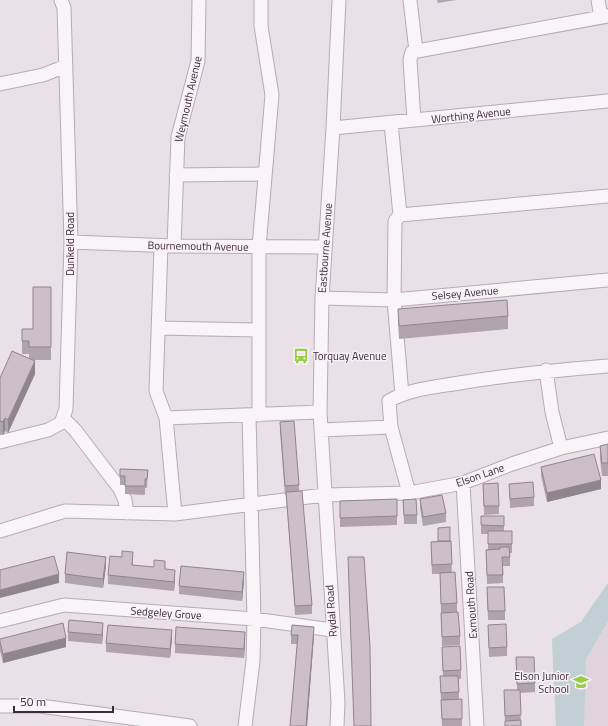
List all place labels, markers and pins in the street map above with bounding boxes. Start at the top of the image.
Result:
bus stop icon: Torquay Avenue [292,347,310,365]
place label: Torquay Avenue [313,348,387,364]
place label: Elson Junior School [514,668,569,697]
school or university icon: Elson Junior School [572,673,590,691]

